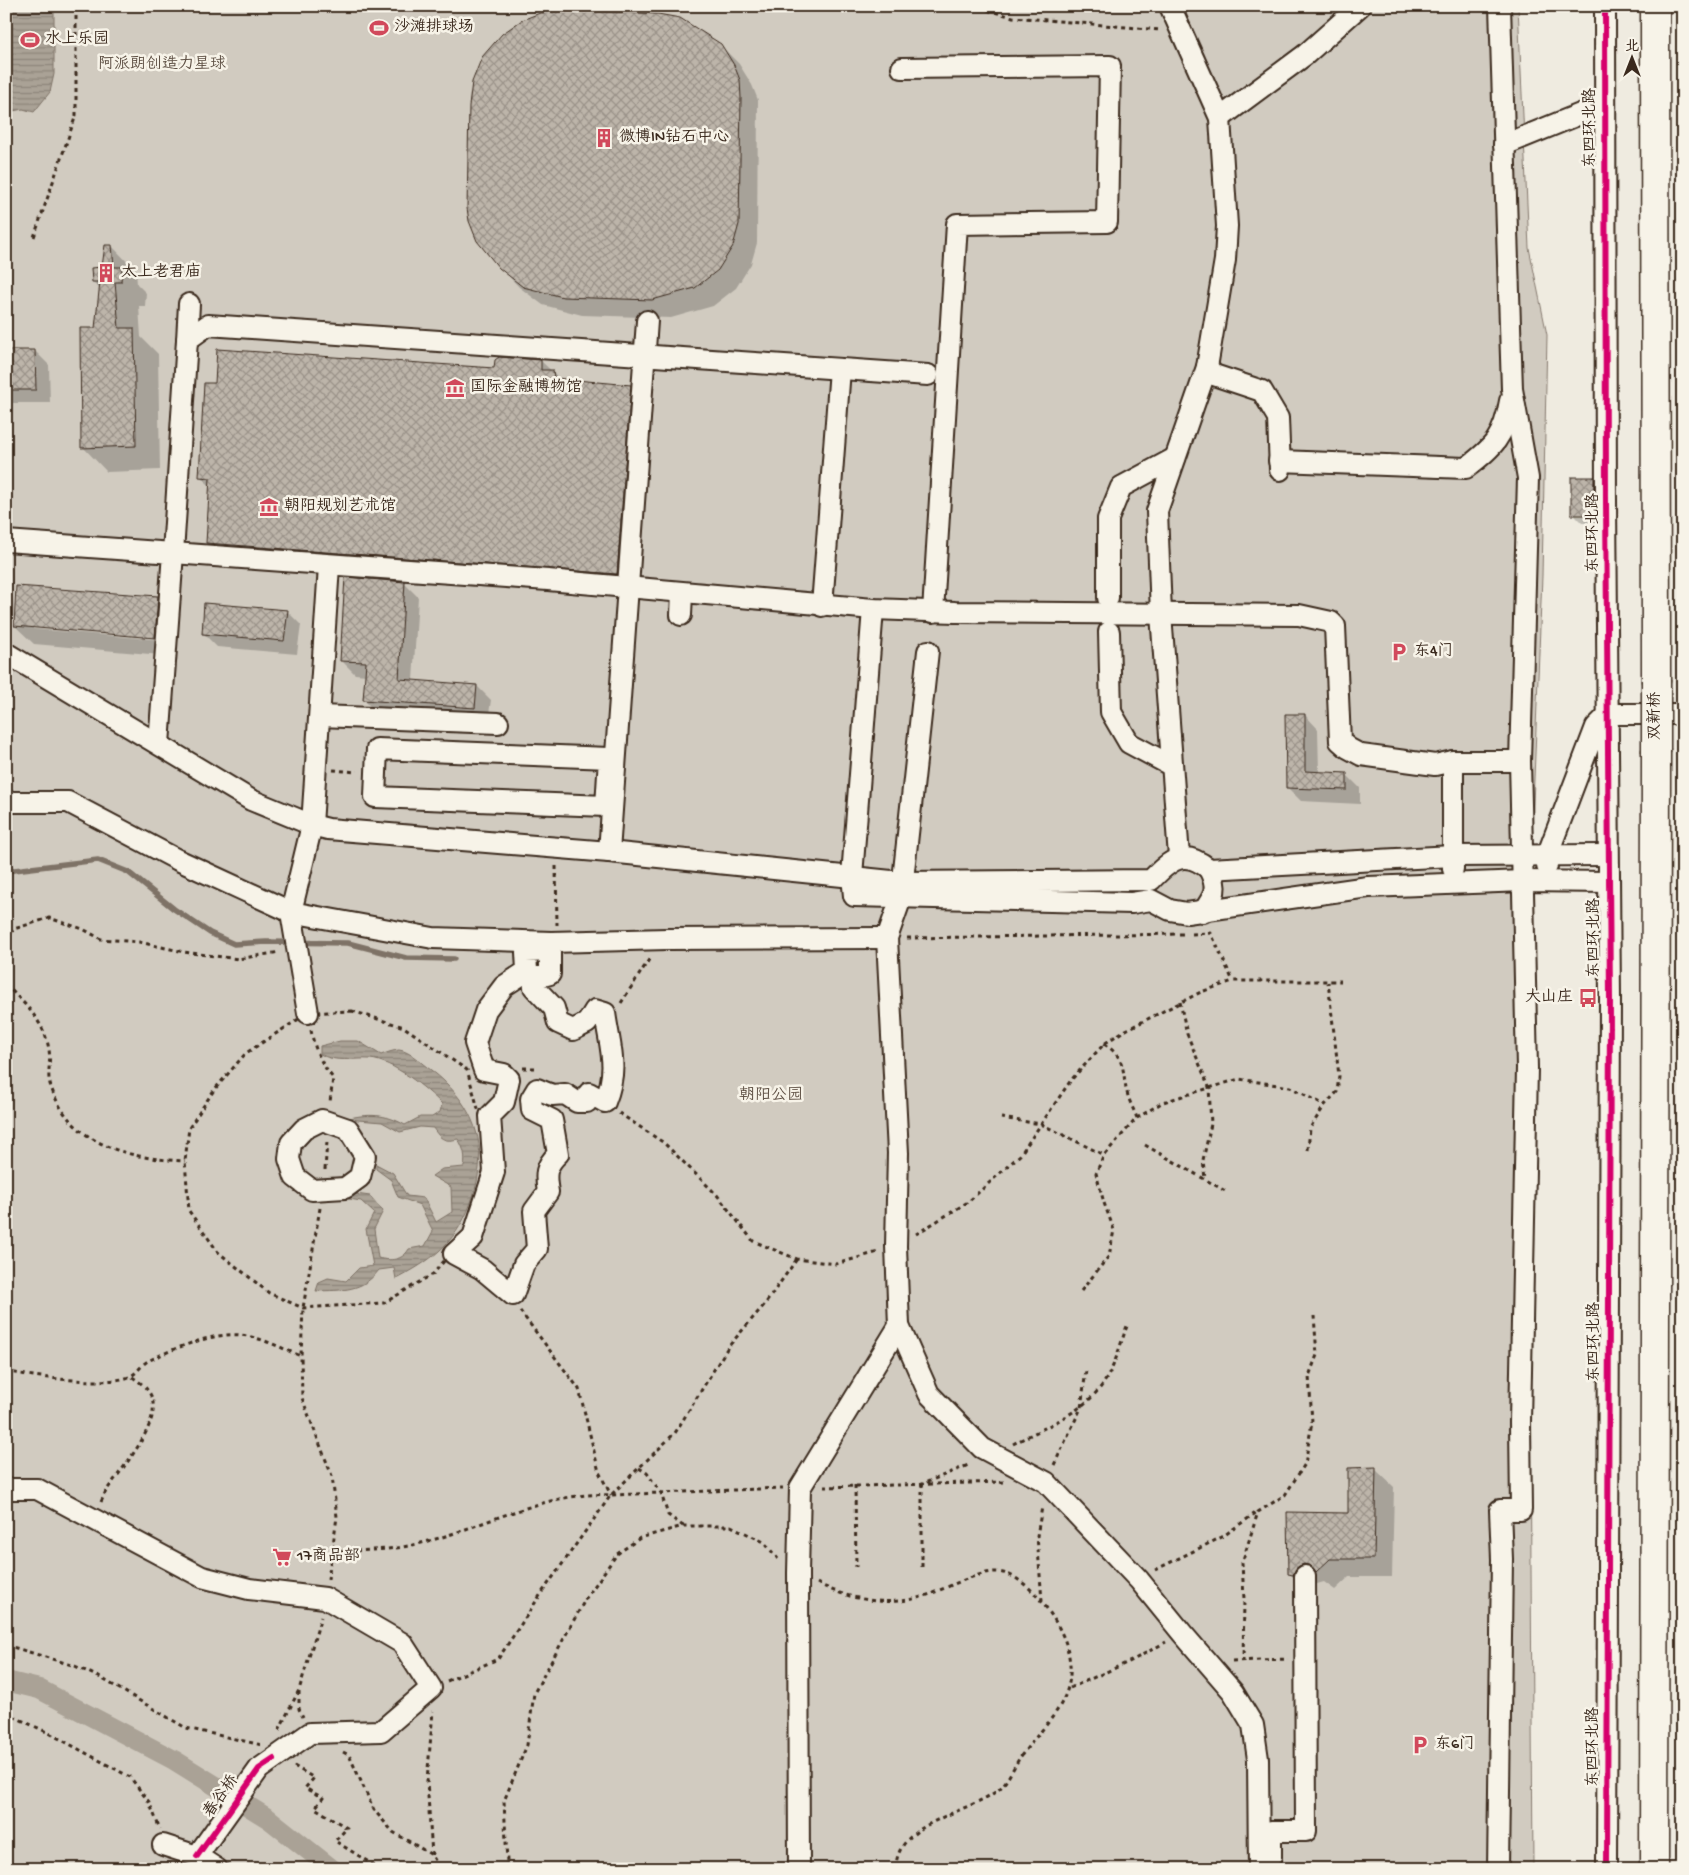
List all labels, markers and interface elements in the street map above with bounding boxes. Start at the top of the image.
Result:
sports icon: 沙滩排球场 [368,17,390,39]
place label: 沙滩排球场 [394,17,474,38]
sports icon: 水上乐园 [19,29,41,51]
place label: 水上乐园 [45,29,109,50]
north arrow [1606,32,1656,82]
text: 北 [1625,39,1639,56]
park label: 阿派朗创造力星球 [98,54,226,75]
street label: 东四环北路 [1580,88,1601,168]
building icon: 微博IN钻石中心 [593,127,615,149]
place label: 微博IN钻石中心 [619,127,729,148]
building icon: 太上老君庙 [95,262,117,284]
place label: 太上老君庙 [121,262,201,283]
museum icon: 国际金融博物馆 [444,377,466,399]
place label: 国际金融博物馆 [470,377,582,398]
street label: 东四环北路 [1583,493,1604,573]
museum icon: 朝阳规划艺术馆 [258,496,280,518]
place label: 朝阳规划艺术馆 [284,496,396,517]
parking icon: 东4门 [1388,641,1410,663]
place label: 东4门 [1414,642,1454,662]
street label: 双新桥 [1646,692,1666,740]
street label: 东四环北路 [1584,898,1605,978]
bus stop icon: 大山庄 [1577,987,1599,1009]
place label: 大山庄 [1525,988,1573,1008]
park label: 朝阳公园 [739,1086,803,1106]
street label: 东四环北路 [1584,1302,1605,1382]
supermarket icon: 17商品部 [271,1546,293,1568]
place label: 17商品部 [296,1547,360,1567]
street label: 东四环北路 [1583,1707,1604,1787]
parking icon: 东6门 [1409,1734,1431,1756]
place label: 东6门 [1435,1735,1475,1755]
street label: 春谷桥 [199,1771,244,1822]

